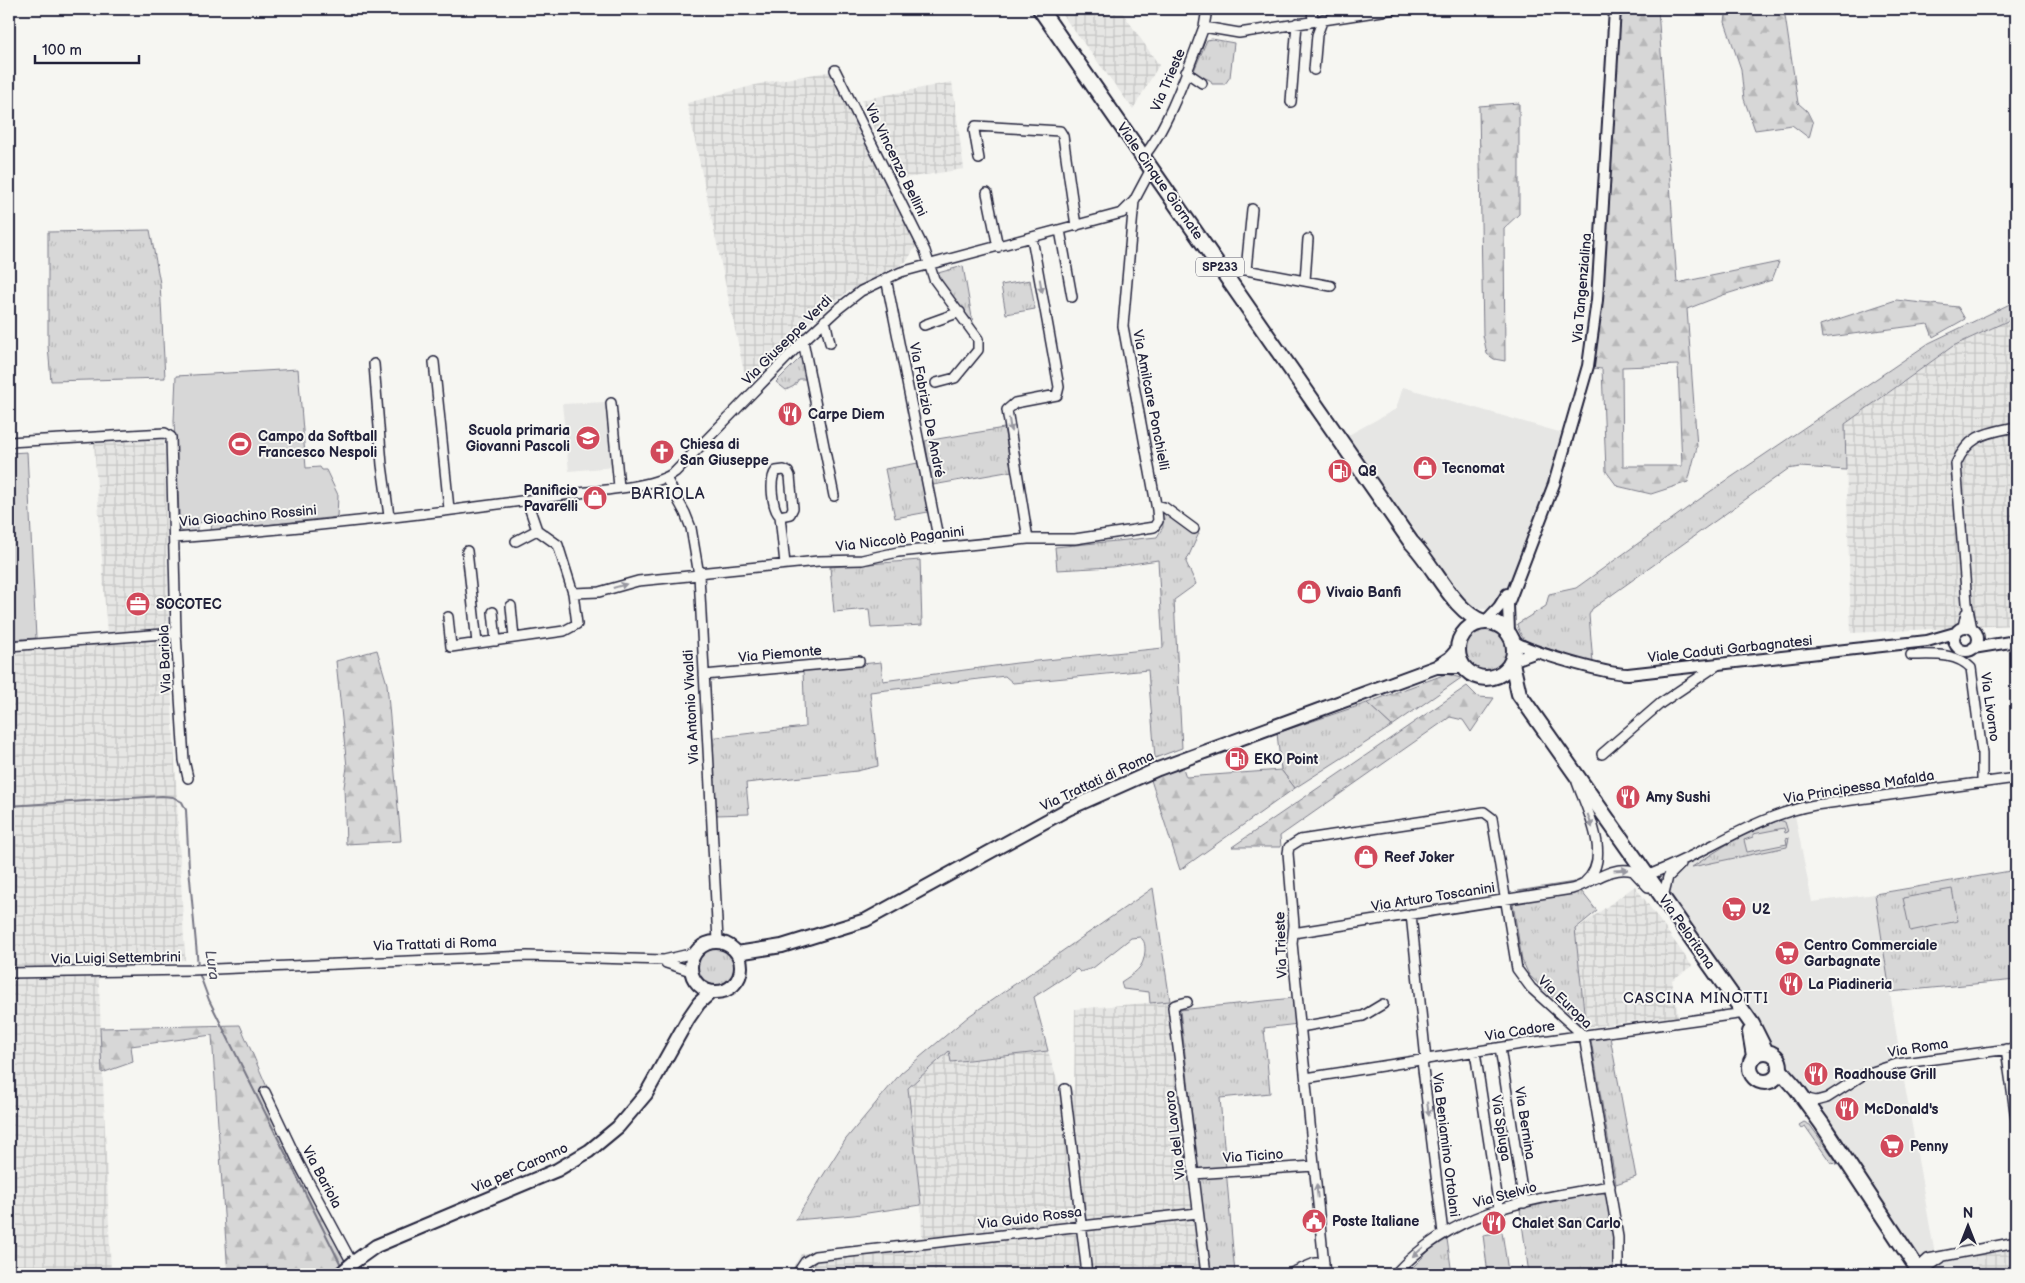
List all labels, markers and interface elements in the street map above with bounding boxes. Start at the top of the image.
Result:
scale bar [35,32,139,64]
text: 100 m [42,41,82,60]
street label: Via Trieste [1147,46,1189,114]
street label: Via Vincenzo Bellini [861,101,931,219]
street label: Viale Cinque Giornate [1113,119,1207,243]
street label: Via Tangenzialina [1569,232,1595,344]
road number: SP233 [1196,258,1244,276]
one-way arrow [1037,279,1045,295]
street label: Via Giuseppe Verdi [738,291,836,389]
street label: Via Amilcare Ponchielli [1129,328,1173,472]
street label: Via Fabrizio De André [906,341,949,479]
restaurant icon: Carpe Diem [777,401,803,427]
place label: Carpe Diem [808,406,885,423]
one-way arrow [1006,418,1014,434]
place label: Scuola primaria Giovanni Pascoli [466,422,570,455]
school or university icon: Scuola primaria Giovanni Pascoli [575,425,601,451]
place label: Campo da Softball Francesco Nespoli [258,428,377,461]
sports icon: Campo da Softball Francesco Nespoli [227,431,253,457]
place label: Chiesa di San Giuseppe [680,436,769,469]
church icon: Chiesa di San Giuseppe [649,439,675,465]
shop icon: Tecnomat [1412,455,1438,481]
fuel station icon: Q8 [1327,458,1353,484]
place label: Tecnomat [1442,460,1505,477]
place label: Q8 [1358,463,1377,480]
place label: Panificio Pavarelli [523,482,578,515]
shop icon: Panificio Pavarelli [582,485,608,511]
district label: BARIOLA [630,485,706,504]
street label: Via Gioachino Rossini [179,502,317,530]
street label: Via Niccolò Paganini [835,523,965,555]
shop icon: Vivaio Banfi [1296,579,1322,605]
one-way arrow [613,581,628,589]
place label: Vivaio Banfi [1326,584,1401,601]
office icon: SOCOTEC [125,591,151,617]
place label: SOCOTEC [156,596,222,613]
street label: Via Bariola [155,624,175,693]
street label: Viale Caduti Garbagnatesi [1647,632,1813,666]
street label: Via Piemonte [738,642,822,666]
street label: Via Antonio Vivaldi [680,649,702,765]
street label: Via Livorno [1977,671,2003,743]
fuel station icon: EKO Point [1224,746,1250,772]
street label: Via Trattati di Roma [1037,747,1157,815]
place label: EKO Point [1254,751,1319,768]
street label: Via Principessa Mafalda [1783,767,1935,807]
restaurant icon: Amy Sushi [1615,784,1641,810]
place label: Amy Sushi [1645,789,1710,806]
one-way arrow [1587,814,1595,829]
shop icon: Reef Joker [1353,844,1379,870]
place label: Reef Joker [1384,849,1455,866]
one-way arrow [1613,866,1629,874]
street label: Via Arturo Toscanini [1370,879,1496,915]
street label: Via Peloritana [1655,891,1719,973]
supermarket icon: U2 [1721,896,1747,922]
place label: U2 [1752,901,1771,918]
street label: Via Trieste [1271,911,1291,979]
street label: Via Trattati di Roma [373,933,497,955]
place label: Centro Commerciale Garbagnate [1804,937,1937,970]
supermarket icon: Centro Commerciale Garbagnate [1774,940,1800,966]
street label: Via Luigi Settembrini [51,948,181,968]
water label: Lura [200,949,224,981]
restaurant icon: La Piadineria [1778,971,1804,997]
street label: Via Europa [1534,972,1596,1032]
place label: La Piadineria [1808,976,1892,993]
district label: CASCINA MINOTTI [1623,989,1769,1008]
street label: Via Cadore [1484,1017,1556,1045]
street label: Via Roma [1887,1035,1950,1061]
restaurant icon: Roadhouse Grill [1803,1061,1829,1087]
place label: Roadhouse Grill [1834,1066,1936,1083]
street label: Via Beniamino Ortolani [1429,1072,1463,1218]
street label: Via Bernina [1511,1085,1539,1161]
street label: Via del Lavoro [1161,1089,1189,1181]
street label: Via Spluga [1487,1094,1515,1162]
restaurant icon: McDonald's [1834,1096,1860,1122]
place label: McDonald's [1864,1101,1939,1118]
one-way arrow [1424,1102,1432,1118]
supermarket icon: Penny [1879,1133,1905,1159]
place label: Penny [1910,1138,1949,1155]
street label: Via per Caronno [469,1139,571,1197]
street label: Via Bariola [298,1143,346,1211]
street label: Via Ticino [1222,1145,1284,1167]
street label: Via Stelvio [1471,1178,1539,1212]
one-way arrow [1312,1183,1320,1199]
north arrow [1942,1200,1992,1250]
street label: Via Guido Rossa [977,1203,1083,1233]
text: N [1963,1205,1973,1222]
public building icon: Poste Italiane [1301,1208,1327,1234]
restaurant icon: Chalet San Carlo [1481,1210,1507,1236]
place label: Poste Italiane [1332,1213,1419,1230]
place label: Chalet San Carlo [1512,1215,1621,1232]
one-way arrow [1412,1246,1424,1258]

